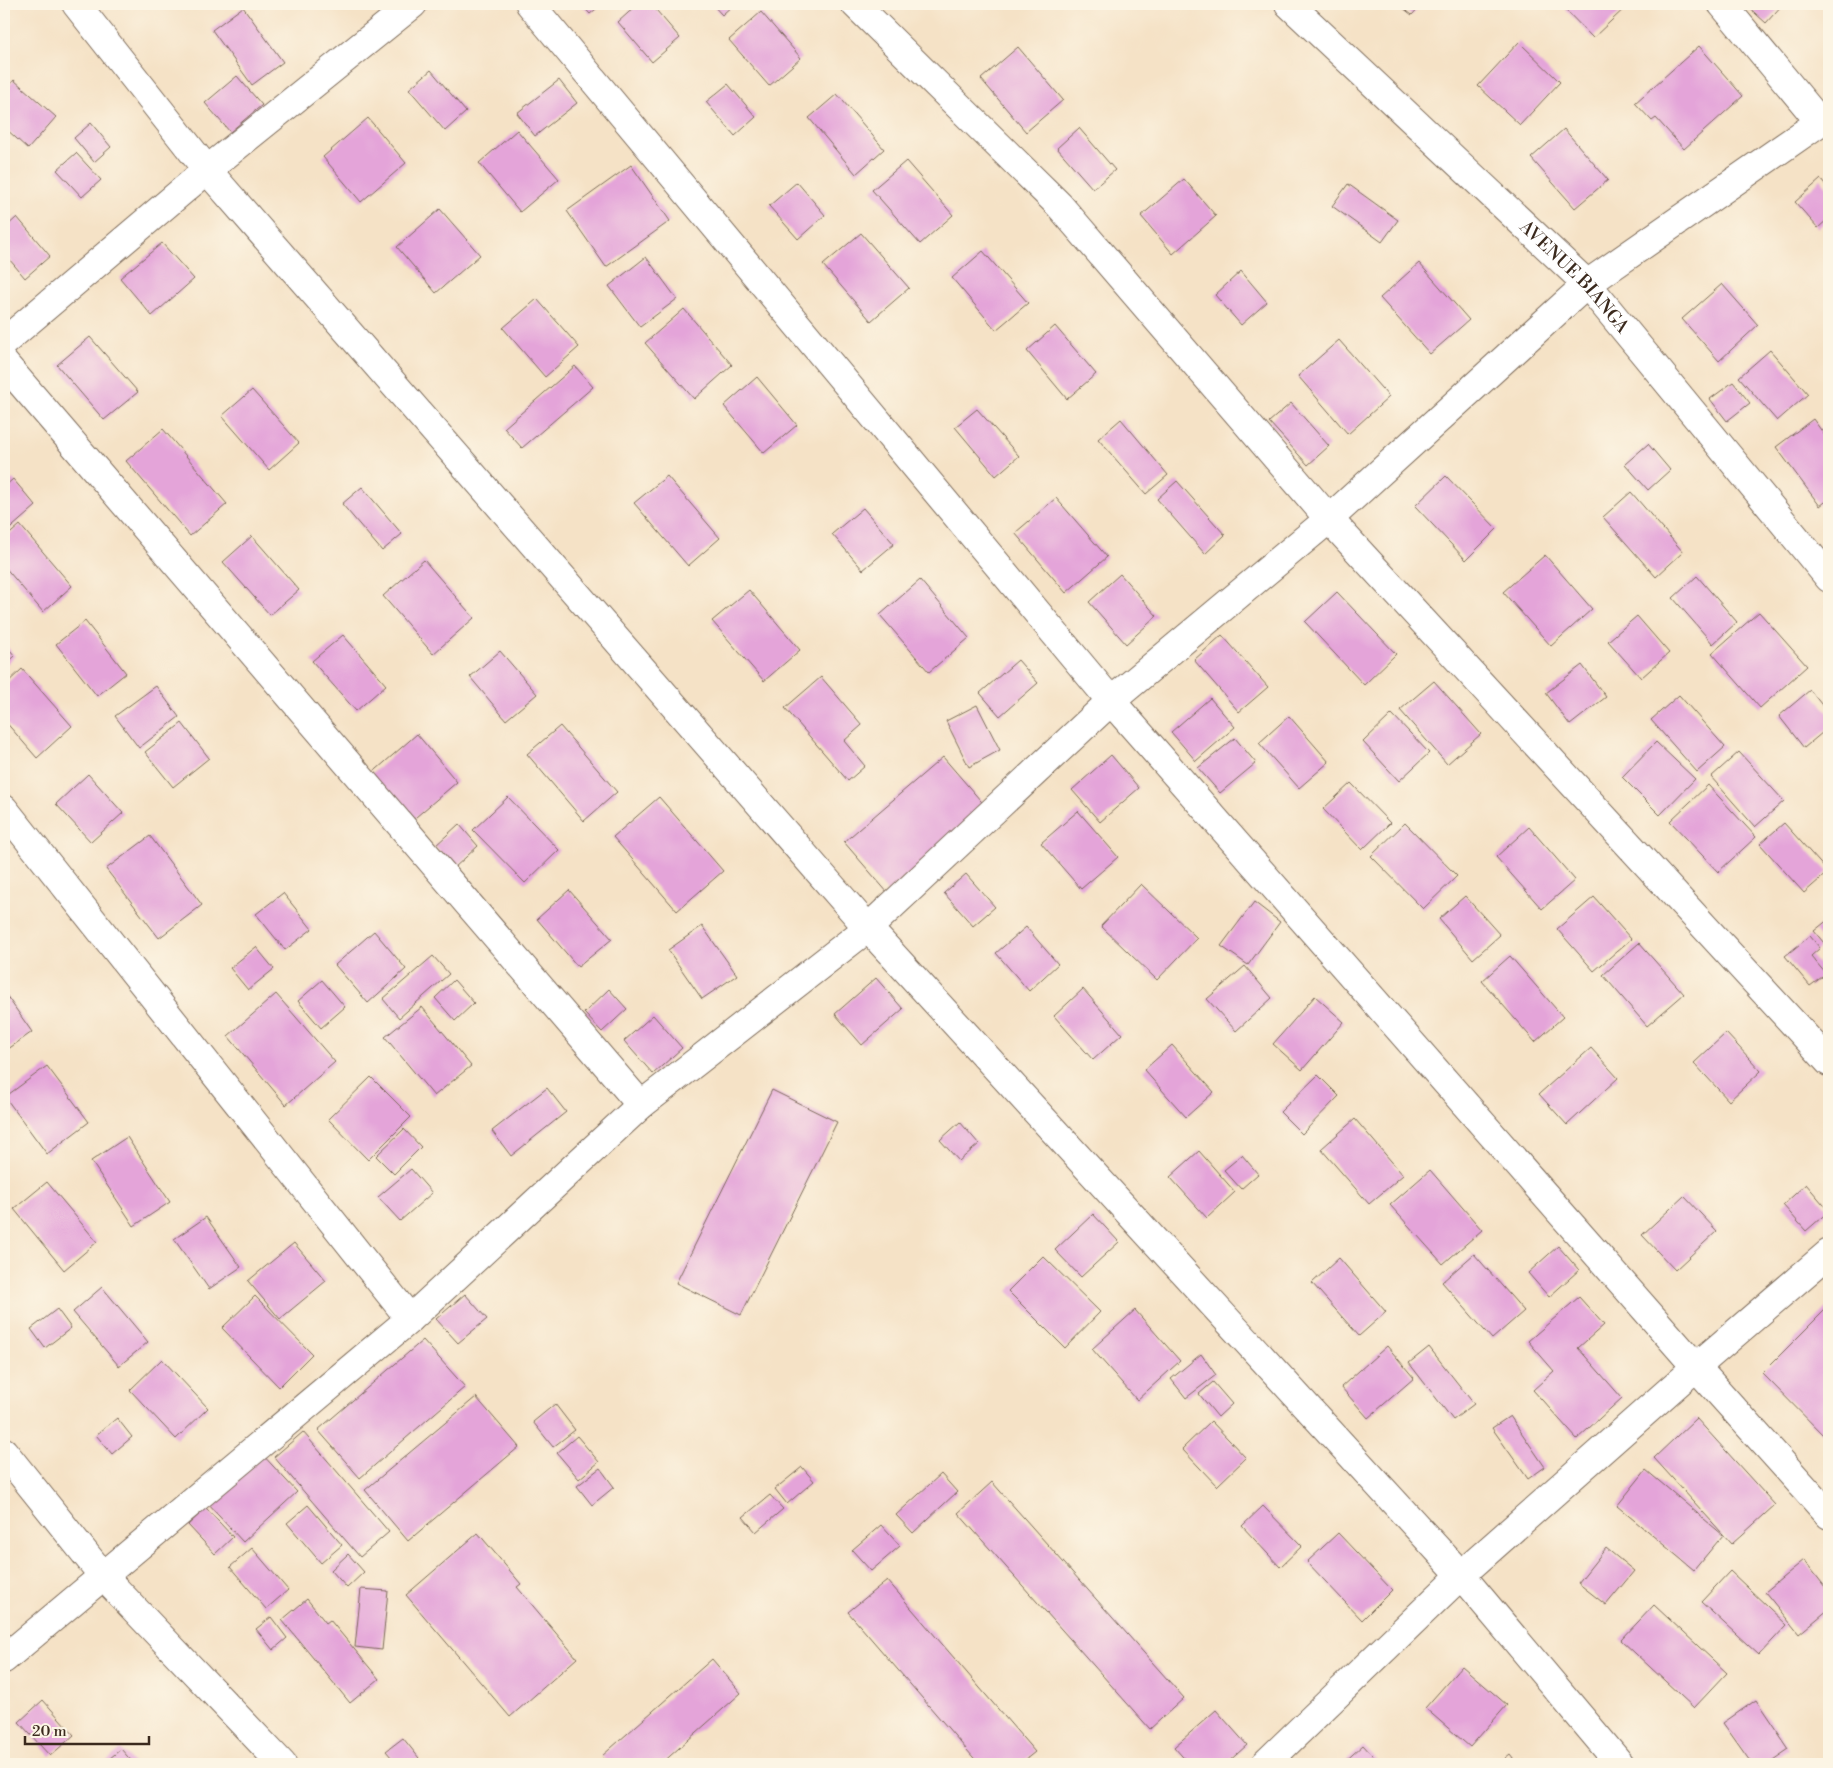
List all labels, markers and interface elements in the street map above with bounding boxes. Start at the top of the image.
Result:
street label: AVENUE BIANGA [1514,215,1634,339]
scale bar [25,1713,149,1745]
text: 20 m [32,1722,67,1741]

